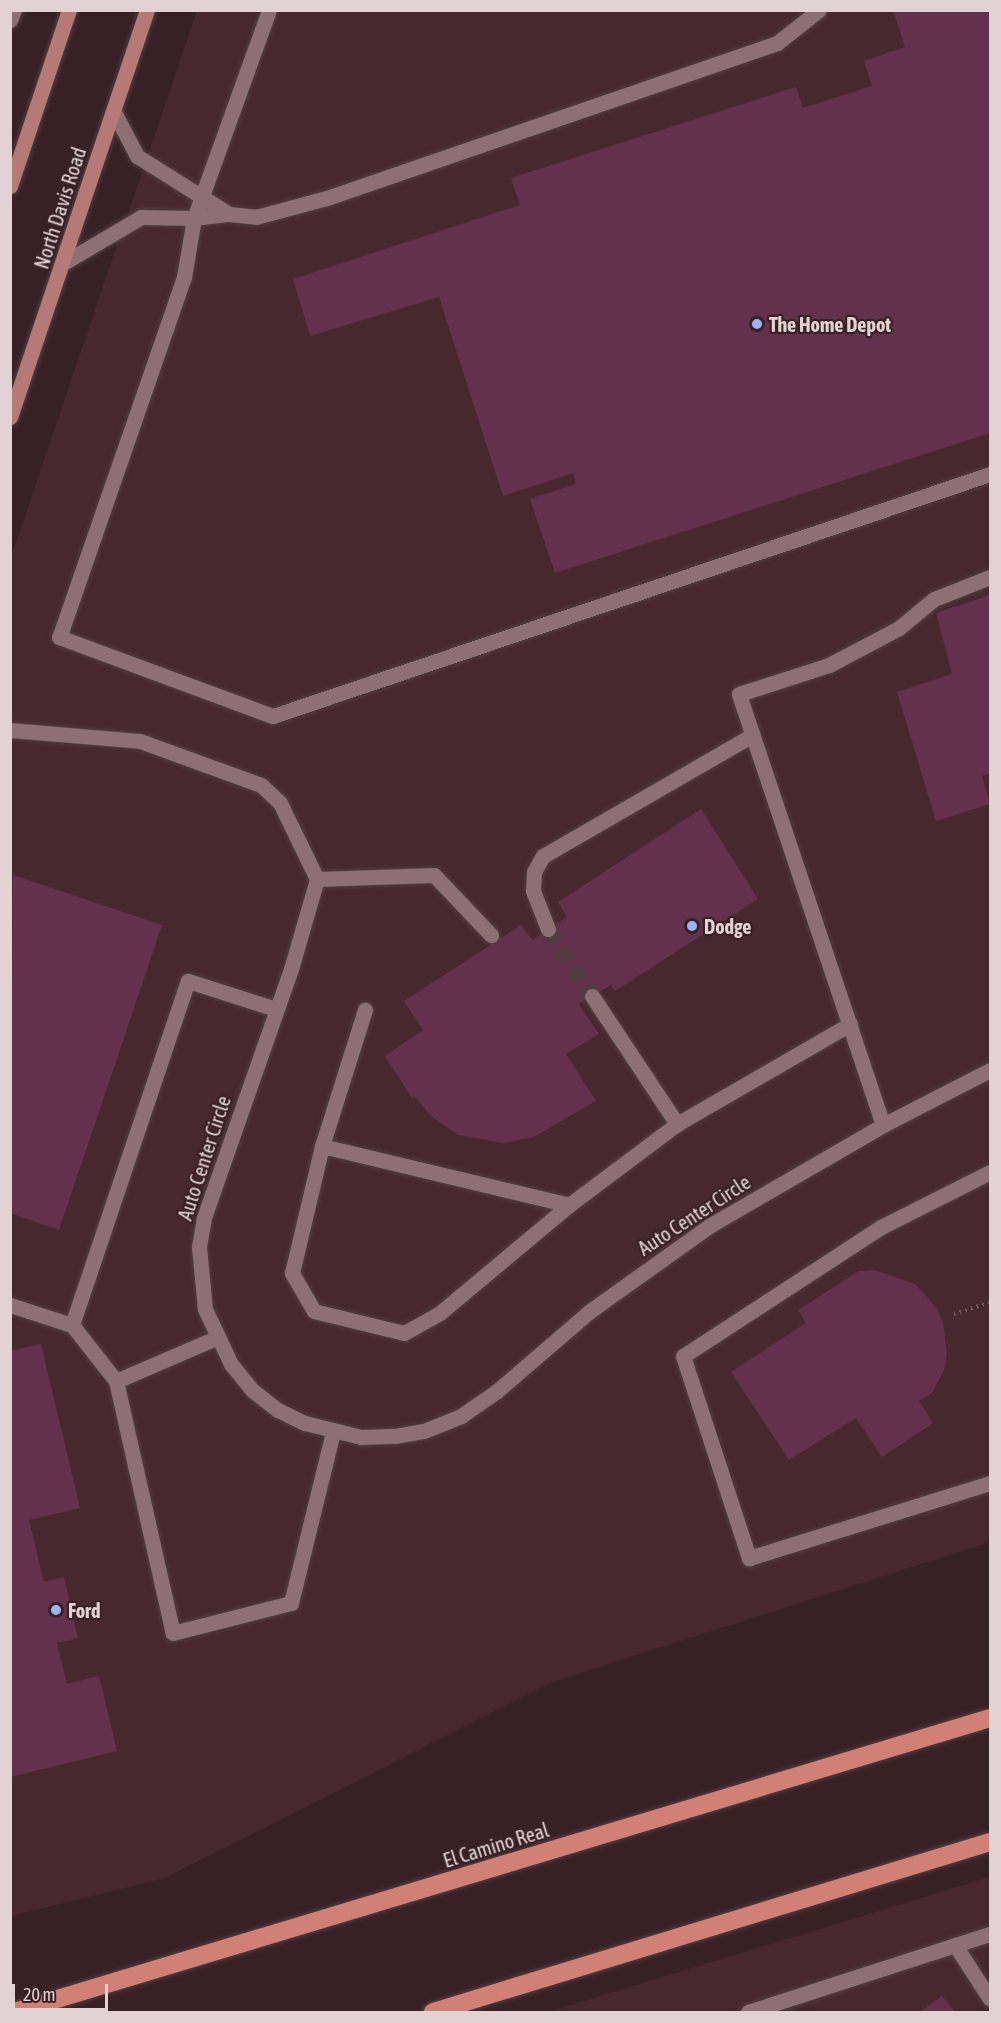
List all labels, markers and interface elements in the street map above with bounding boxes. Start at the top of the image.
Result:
street label: North Davis Road [29,144,91,272]
place label: The Home Depot [769,312,891,336]
marker: The Home Depot [750,317,764,331]
place label: Dodge [704,914,751,938]
marker: Dodge [685,919,699,933]
street label: Auto Center Circle [173,1093,235,1223]
street label: Auto Center Circle [633,1170,755,1260]
place label: Ford [68,1598,100,1622]
marker: Ford [49,1603,63,1617]
street label: El Camino Real [440,1818,552,1872]
scale bar [15,1972,111,2010]
text: 20 m [23,1984,55,2005]

